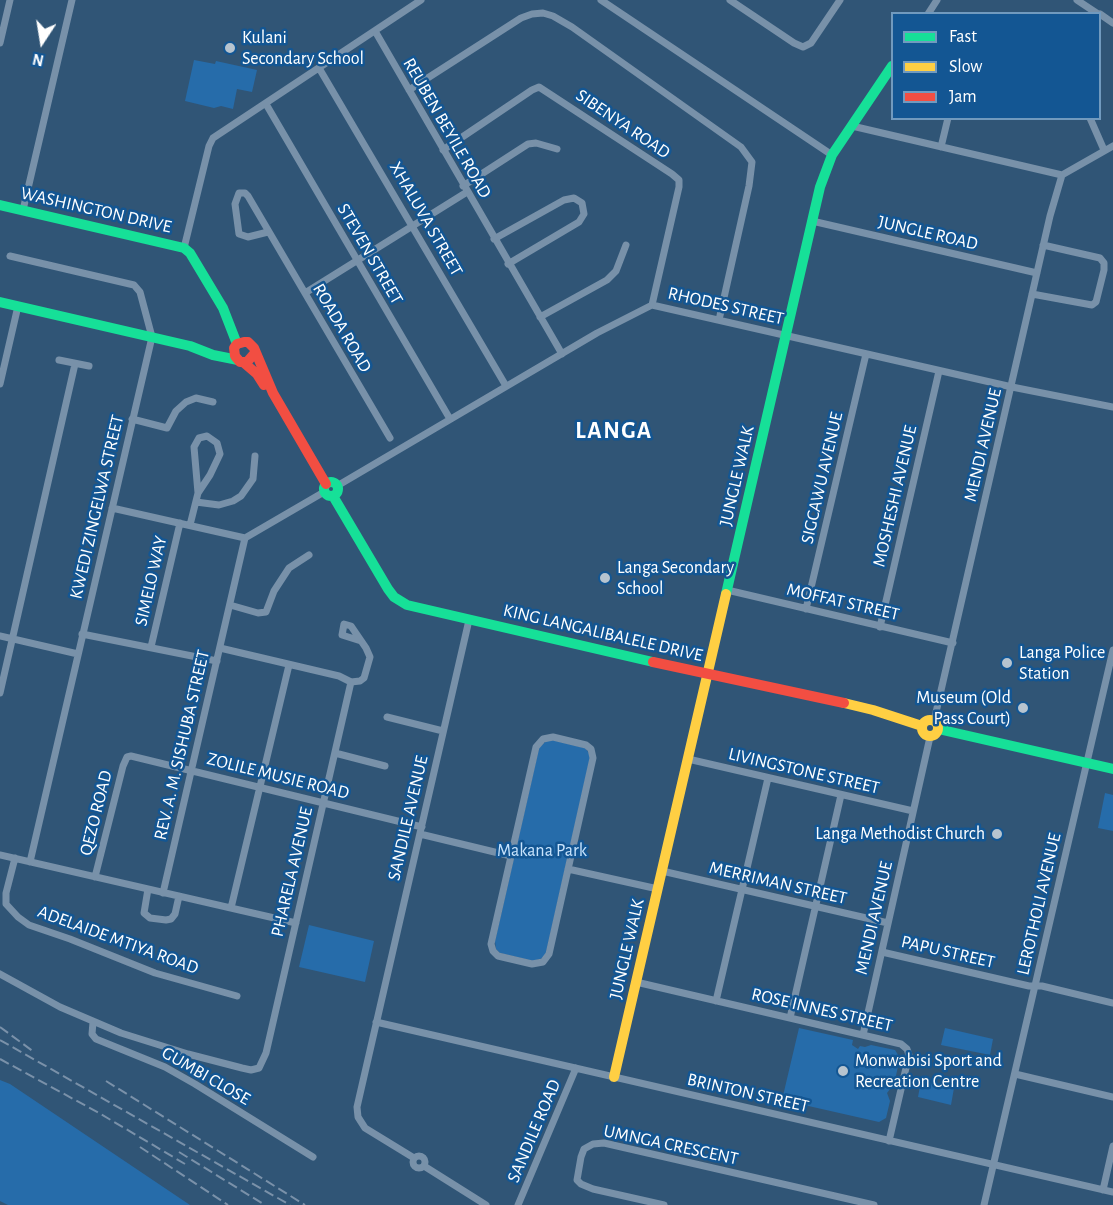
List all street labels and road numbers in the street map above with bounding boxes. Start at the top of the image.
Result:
street label: REUBEN BEYILE ROAD [398,54,496,202]
street label: SIBENYA ROAD [572,85,674,163]
street label: XHALUVA STREET [385,158,467,280]
street label: WASHINGTON DRIVE [18,182,174,238]
street label: STEVEN STREET [332,200,408,308]
street label: JUNGLE ROAD [876,211,980,255]
street label: ROADA ROAD [308,280,376,376]
street label: RHODES STREET [666,282,786,330]
street label: MENDI AVENUE [959,386,1007,504]
street label: SIGCAWU AVENUE [796,410,848,546]
street label: KWEDI ZINGELWA STREET [65,413,129,601]
street label: MOSHESHI AVENUE [868,423,922,569]
street label: JUNGLE WALK [715,424,759,528]
street label: SIMELO WAY [130,534,172,628]
street label: MOFFAT STREET [784,579,902,625]
street label: KING LANGALIBALELE DRIVE [501,600,705,666]
street label: REV. A. M. SISHUBA STREET [150,648,214,842]
street label: LIVINGSTONE STREET [726,743,882,799]
street label: ZOLILE MUSIE ROAD [205,748,351,804]
street label: SANDILE AVENUE [383,753,433,883]
street label: QEZO ROAD [75,768,117,858]
street label: PHARELA AVENUE [267,805,317,939]
street label: LEROTHOLI AVENUE [1012,831,1066,977]
street label: MERRIMAN STREET [707,857,849,909]
street label: MENDI AVENUE [850,859,898,977]
street label: JUNGLE WALK [605,897,649,1001]
street label: ADELAIDE MTIYA ROAD [35,901,201,979]
street label: PAPU STREET [899,931,997,973]
street label: ROSE INNES STREET [749,983,895,1037]
street label: GUMBI CLOSE [158,1042,254,1110]
street label: BRINTON STREET [685,1068,811,1118]
street label: SANDILE ROAD [503,1076,565,1186]
street label: UMNGA CRESCENT [602,1120,740,1170]

